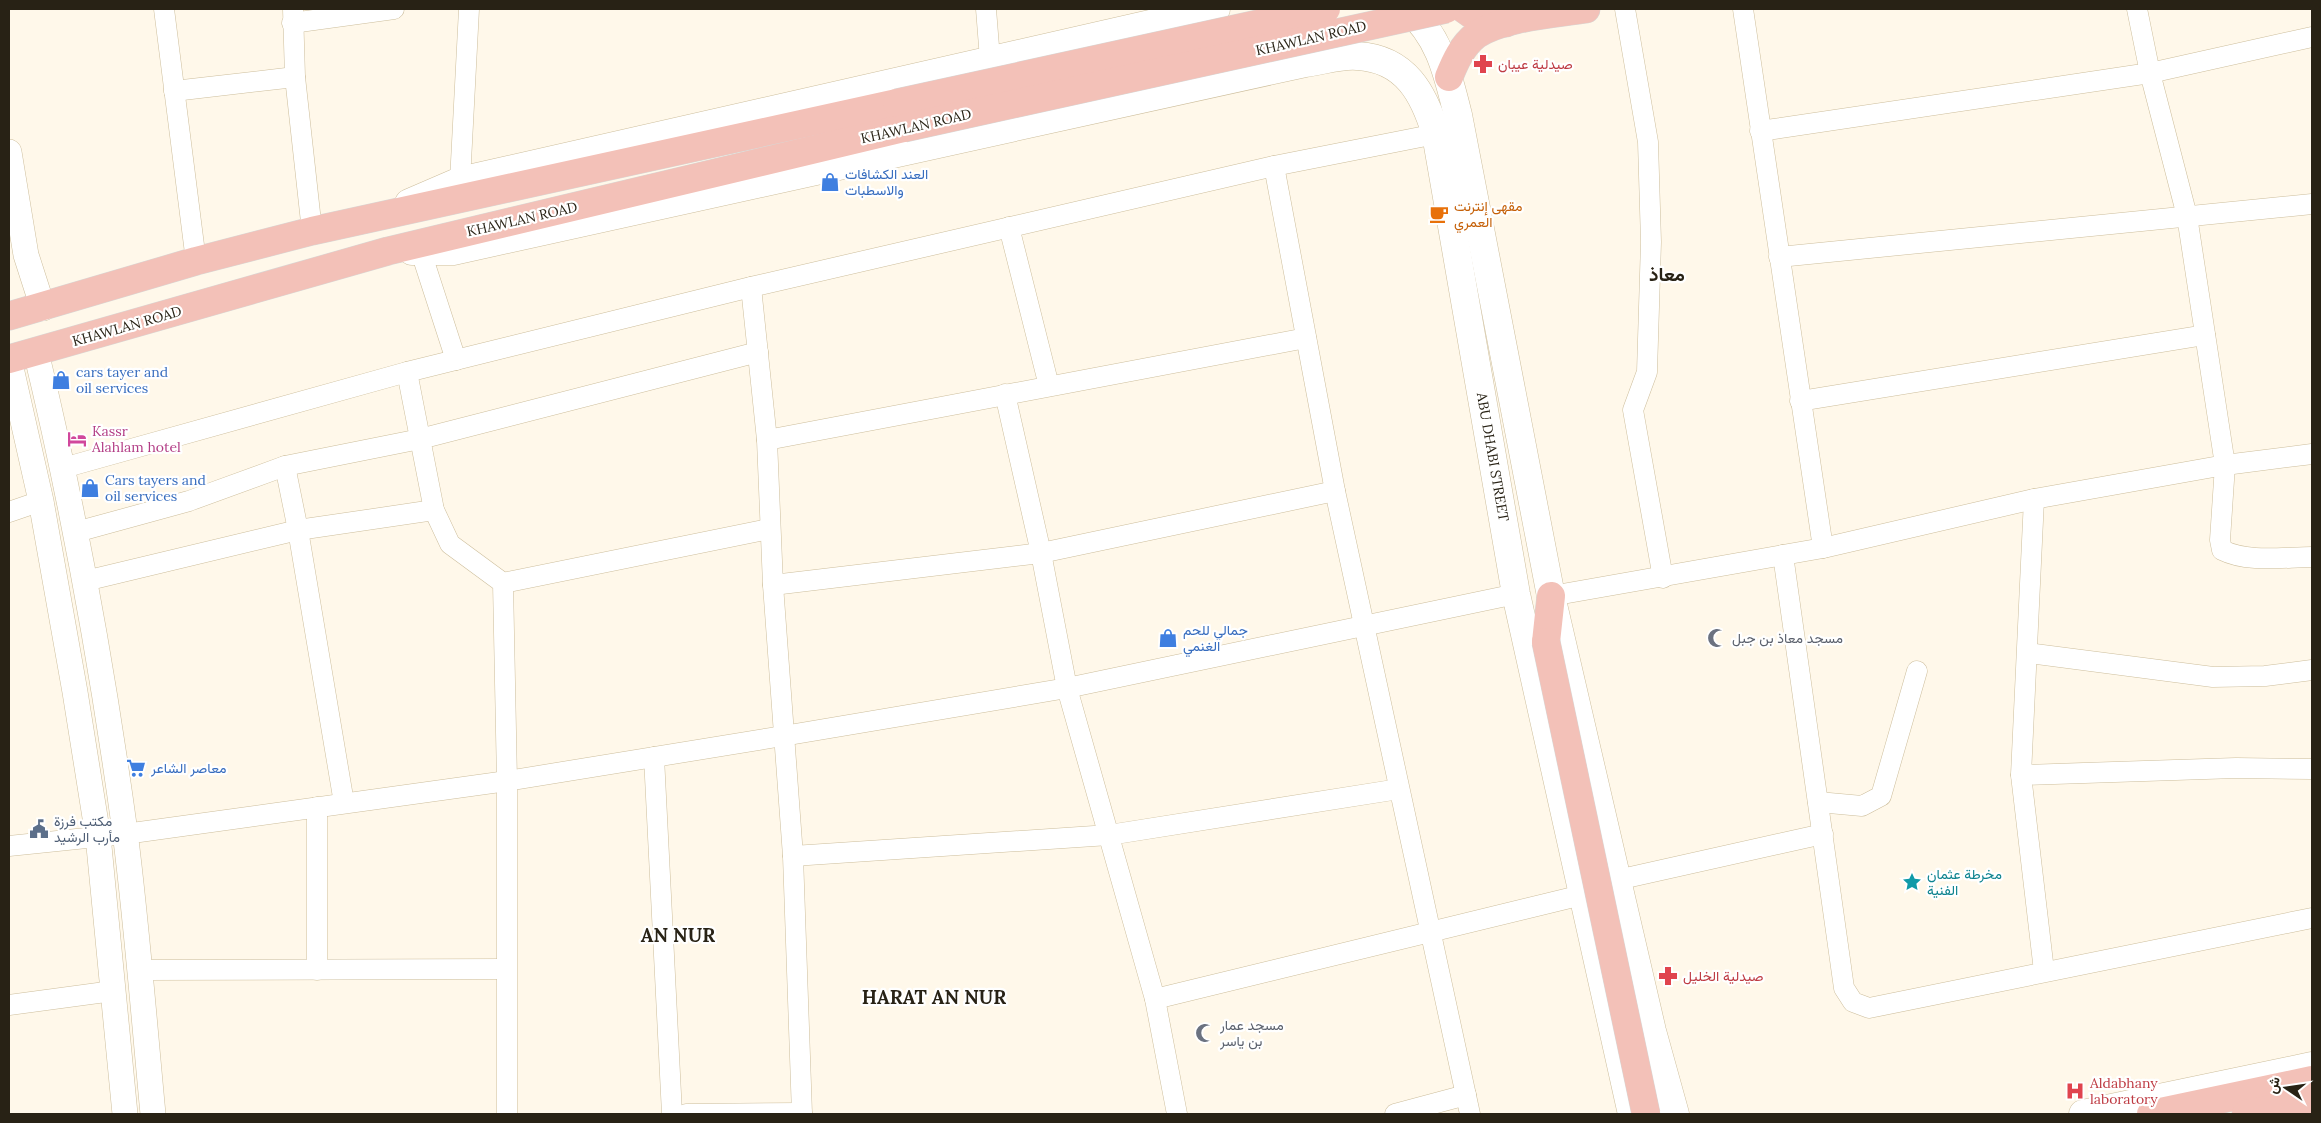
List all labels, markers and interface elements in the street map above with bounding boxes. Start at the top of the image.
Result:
street label: KHAWLAN ROAD [1254,17,1368,59]
pharmacy icon: صيدلية عيبان [1472,53,1494,75]
place label: صيدلية عيبان [1498,55,1573,73]
street label: KHAWLAN ROAD [859,105,973,147]
place label: العند الكشافات والاسطبات [845,165,928,199]
shop icon: العند الكشافات والاسطبات [819,171,841,193]
place label: مقهى إنترنت العمري [1454,197,1522,234]
street label: KHAWLAN ROAD [465,198,579,240]
cafe icon: مقهى إنترنت العمري [1428,203,1450,225]
district label: معاذ [1649,262,1685,286]
street label: KHAWLAN ROAD [70,302,184,350]
place label: cars tayer and oil services [76,363,168,397]
shop icon: cars tayer and oil services [50,369,72,391]
street label: ABU DHABI STREET [1473,390,1513,523]
place label: Kassr Alahlam hotel [91,422,181,456]
hotel icon: Kassr Alahlam hotel [66,428,88,450]
place label: Cars tayers and oil services [105,471,206,505]
shop icon: Cars tayers and oil services [79,477,101,499]
place label: جمالي للحم الغنمي [1183,621,1248,658]
shop icon: جمالي للحم الغنمي [1157,627,1179,649]
mosque icon: مسجد معاذ بن جبل [1706,627,1728,649]
place label: مسجد معاذ بن جبل [1732,629,1843,647]
supermarket icon: معاصر الشاعر [125,757,147,779]
place label: معاصر الشاعر [150,759,226,777]
place label: مكتب فرزة مأرب الرشيد [54,812,120,846]
public building icon: مكتب فرزة مأرب الرشيد [28,818,50,840]
place label: مخرطة عثمان الفنية [1927,865,2002,899]
place icon: مخرطة عثمان الفنية [1901,871,1923,893]
district label: AN NUR [641,923,715,947]
pharmacy icon: صيدلية الخليل [1657,965,1679,987]
place label: صيدلية الخليل [1683,967,1764,985]
district label: HARAT AN NUR [862,985,1006,1009]
place label: مسجد عمار بن ياسر [1219,1016,1284,1050]
mosque icon: مسجد عمار بن ياسر [1194,1022,1216,1044]
north arrow [2261,1063,2311,1113]
place label: Aldabhany laboratory [2089,1074,2158,1108]
text: ش [2263,1075,2284,1095]
hospital icon: Aldabhany laboratory [2064,1080,2086,1102]

